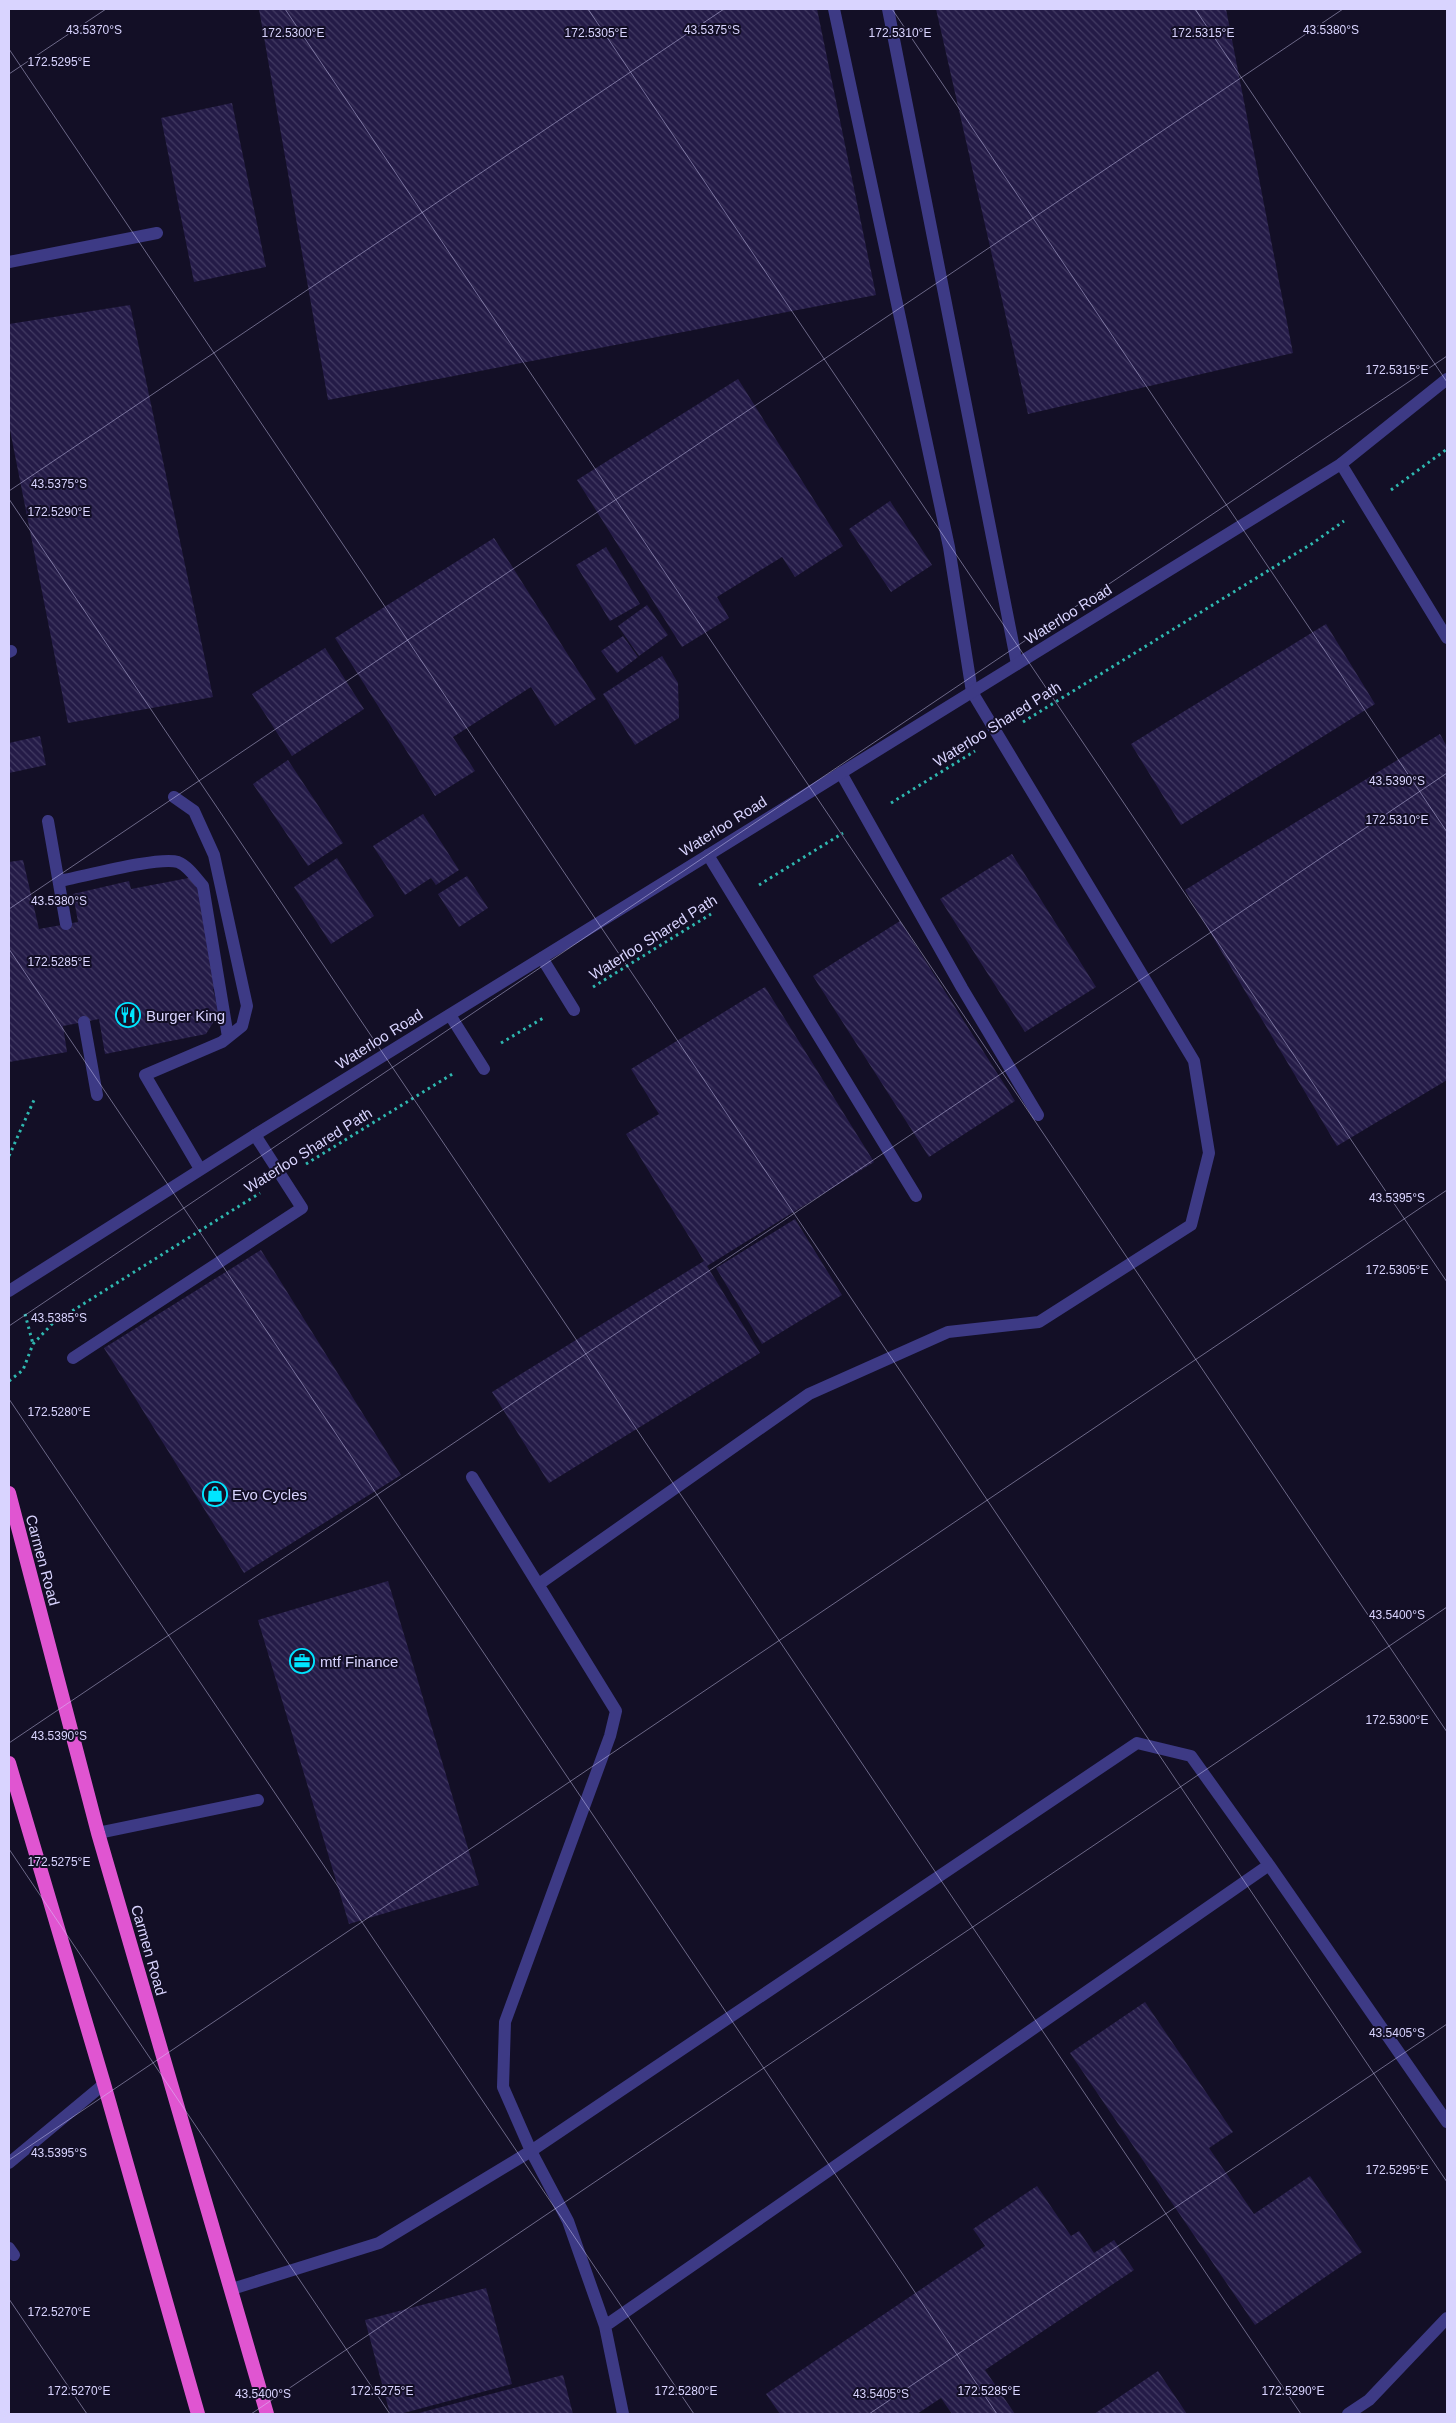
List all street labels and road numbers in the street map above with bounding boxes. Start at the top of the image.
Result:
street label: Waterloo Road [1021,580,1115,648]
street label: Waterloo Shared Path [930,678,1064,770]
street label: Waterloo Road [676,792,770,860]
street label: Waterloo Shared Path [586,891,720,983]
street label: Waterloo Road [332,1005,426,1073]
street label: Waterloo Shared Path [241,1104,375,1196]
street label: Carmen Road [23,1513,63,1607]
street label: Carmen Road [128,1903,170,1997]

